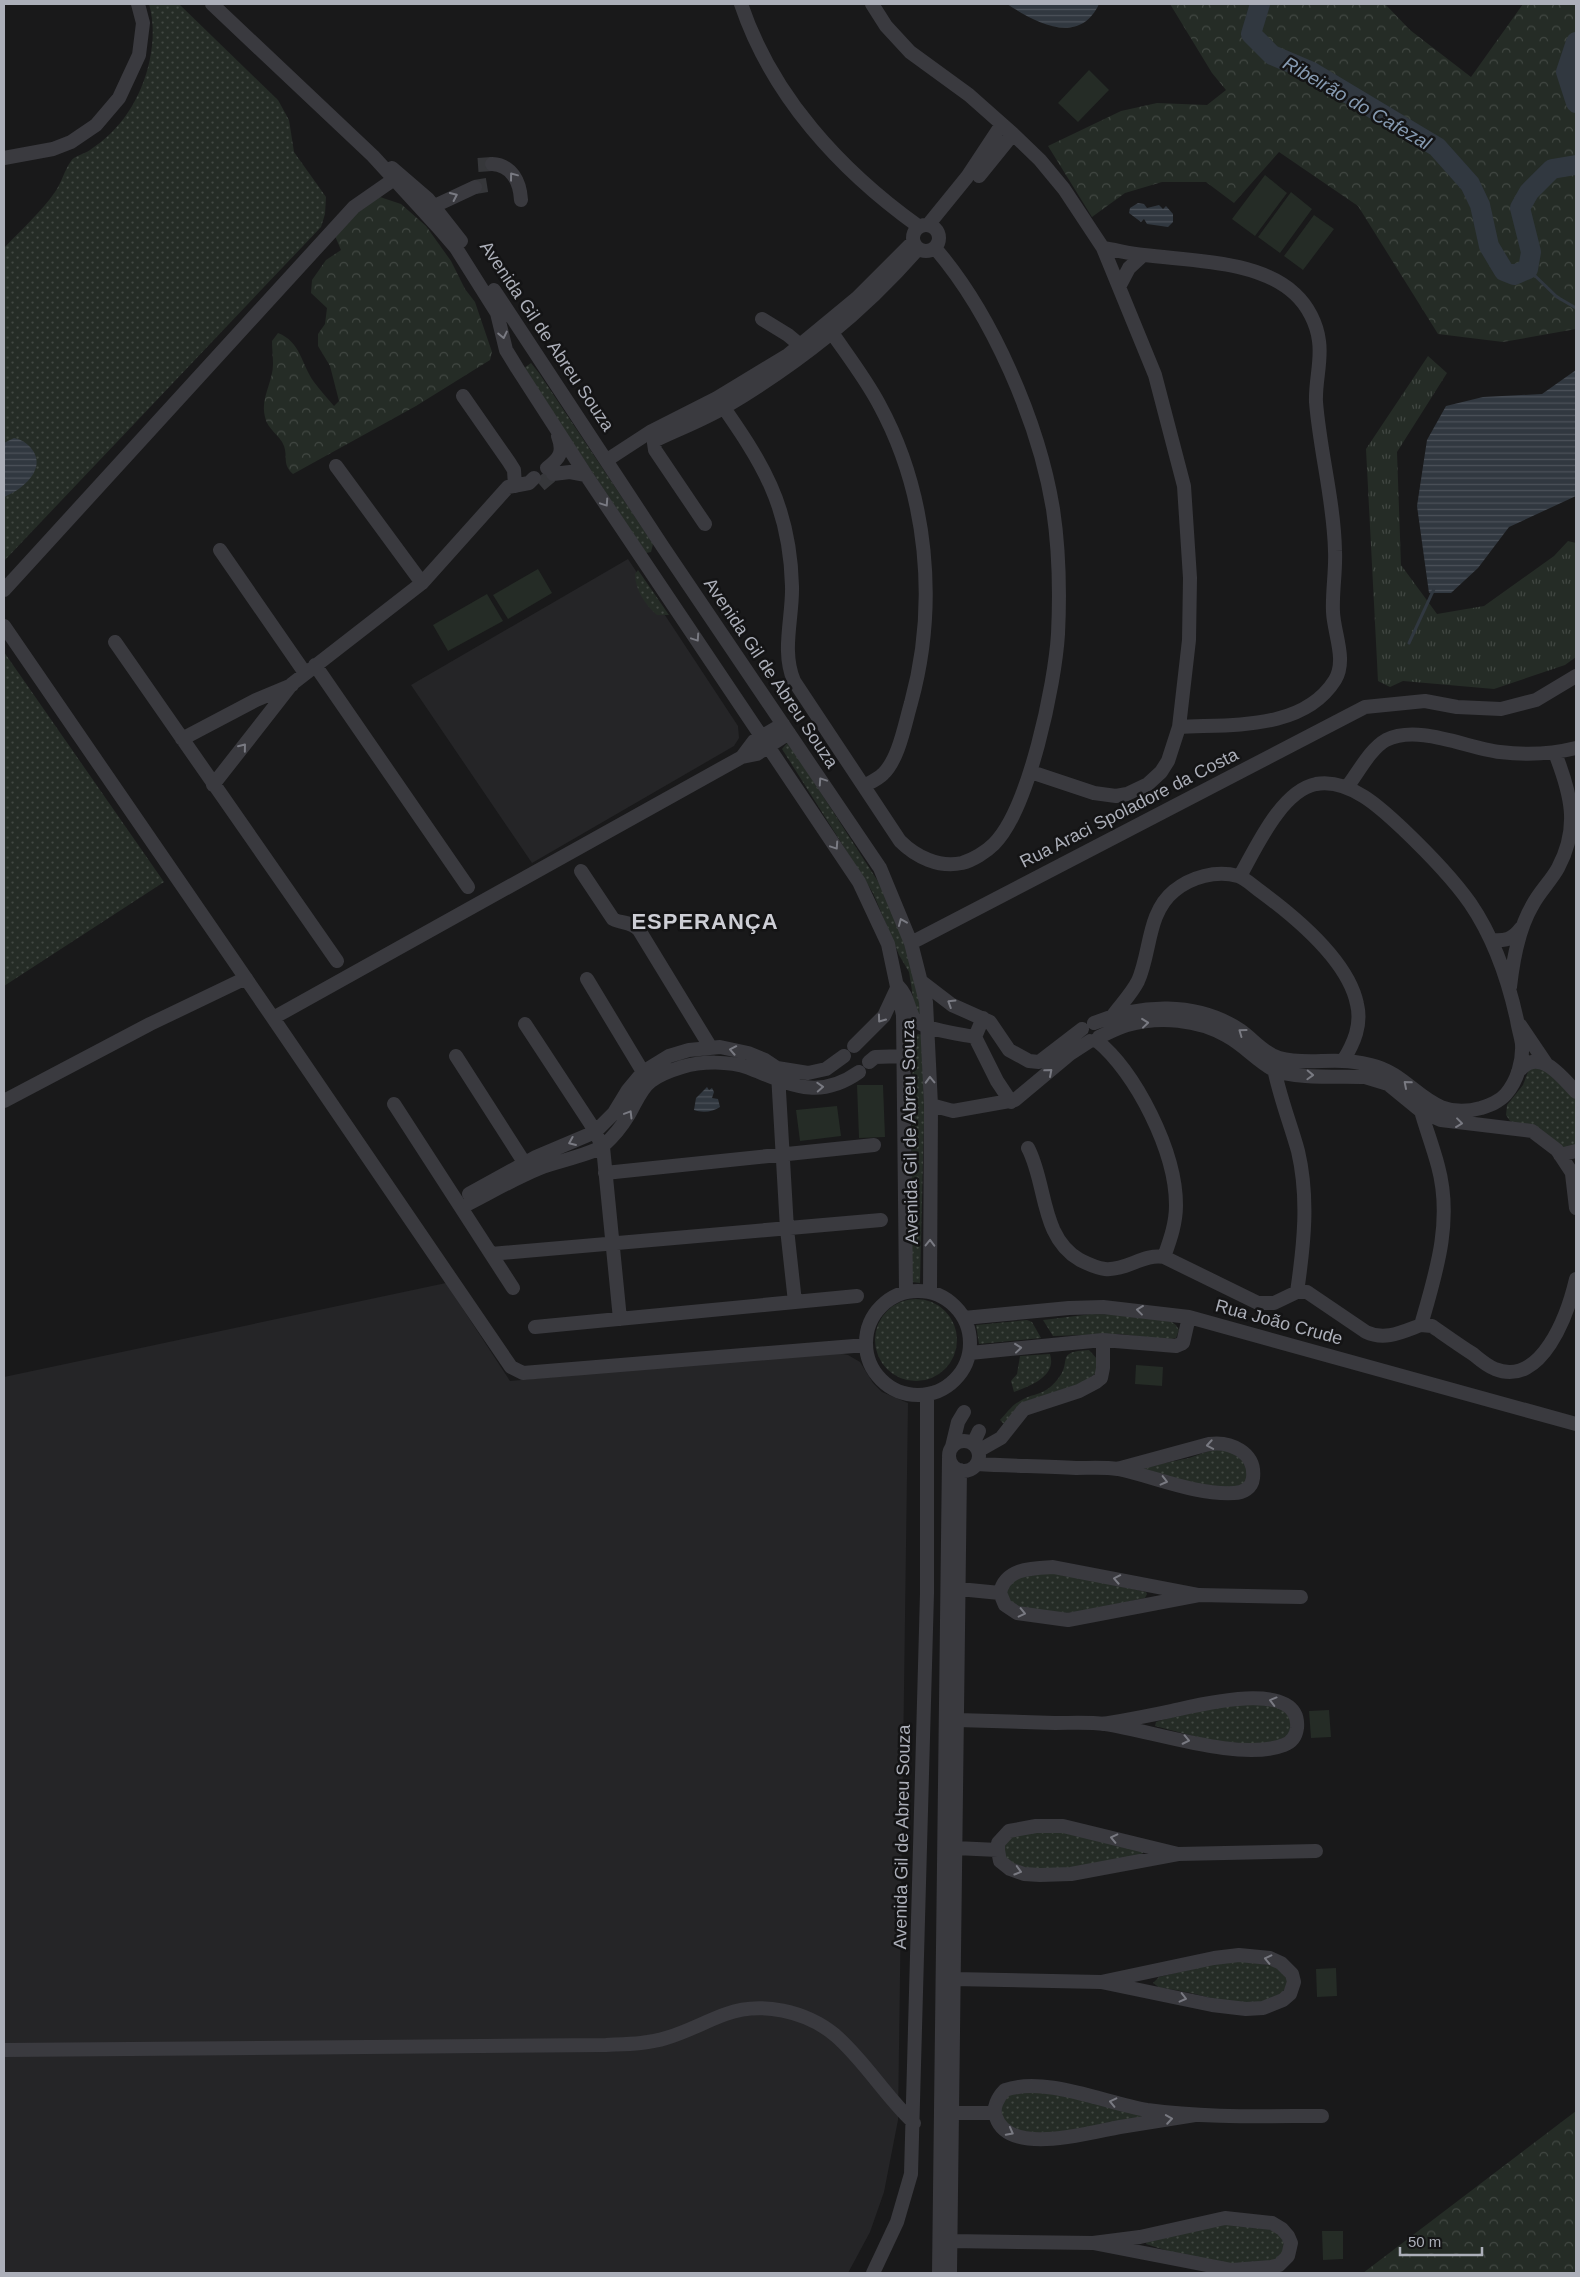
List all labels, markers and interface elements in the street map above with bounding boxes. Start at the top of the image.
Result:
water label: Ribeirão do Cafezal [1279,52,1435,154]
one-way arrow [510,172,519,182]
one-way arrow [449,192,458,203]
street label: Avenida Gil de Abreu Souza [476,237,619,436]
one-way arrow [497,331,508,340]
one-way arrow [599,497,608,507]
street label: Avenida Gil de Abreu Souza [700,574,843,773]
one-way arrow [690,632,699,642]
one-way arrow [238,743,247,752]
street label: Rua Araci Spoladore da Costa [1017,744,1242,872]
one-way arrow [818,778,828,787]
one-way arrow [829,840,838,849]
district label: ESPERANÇA [631,909,779,934]
one-way arrow [898,918,908,926]
one-way arrow [947,1000,956,1010]
one-way arrow [878,1013,886,1022]
one-way arrow [1141,1017,1149,1028]
street label: Avenida Gil de Abreu Souza [898,1018,922,1245]
one-way arrow [1238,1029,1248,1038]
one-way arrow [728,1045,737,1055]
one-way arrow [1043,1069,1052,1078]
one-way arrow [1306,1069,1314,1080]
one-way arrow [925,1076,936,1084]
one-way arrow [817,1082,825,1092]
one-way arrow [1404,1082,1413,1090]
one-way arrow [622,1111,632,1120]
one-way arrow [1456,1117,1464,1128]
one-way arrow [569,1136,577,1146]
one-way arrow [925,1238,935,1246]
street label: Rua João Crude [1213,1295,1345,1349]
one-way arrow [1136,1305,1144,1316]
one-way arrow [1015,1343,1023,1354]
one-way arrow [1205,1439,1214,1450]
one-way arrow [1159,1476,1167,1486]
one-way arrow [1113,1574,1121,1585]
one-way arrow [1017,1607,1026,1618]
one-way arrow [1269,1696,1278,1707]
street label: Avenida Gil de Abreu Souza [890,1723,914,1950]
one-way arrow [1181,1734,1190,1745]
one-way arrow [1109,1833,1118,1844]
one-way arrow [1013,1866,1022,1876]
one-way arrow [1264,1954,1273,1965]
one-way arrow [1179,1992,1188,2003]
one-way arrow [1108,2097,1117,2108]
one-way arrow [1165,2115,1174,2125]
one-way arrow [1005,2126,1014,2136]
scale bar [1400,2224,1482,2256]
text: 50 m [1408,2233,1441,2250]

